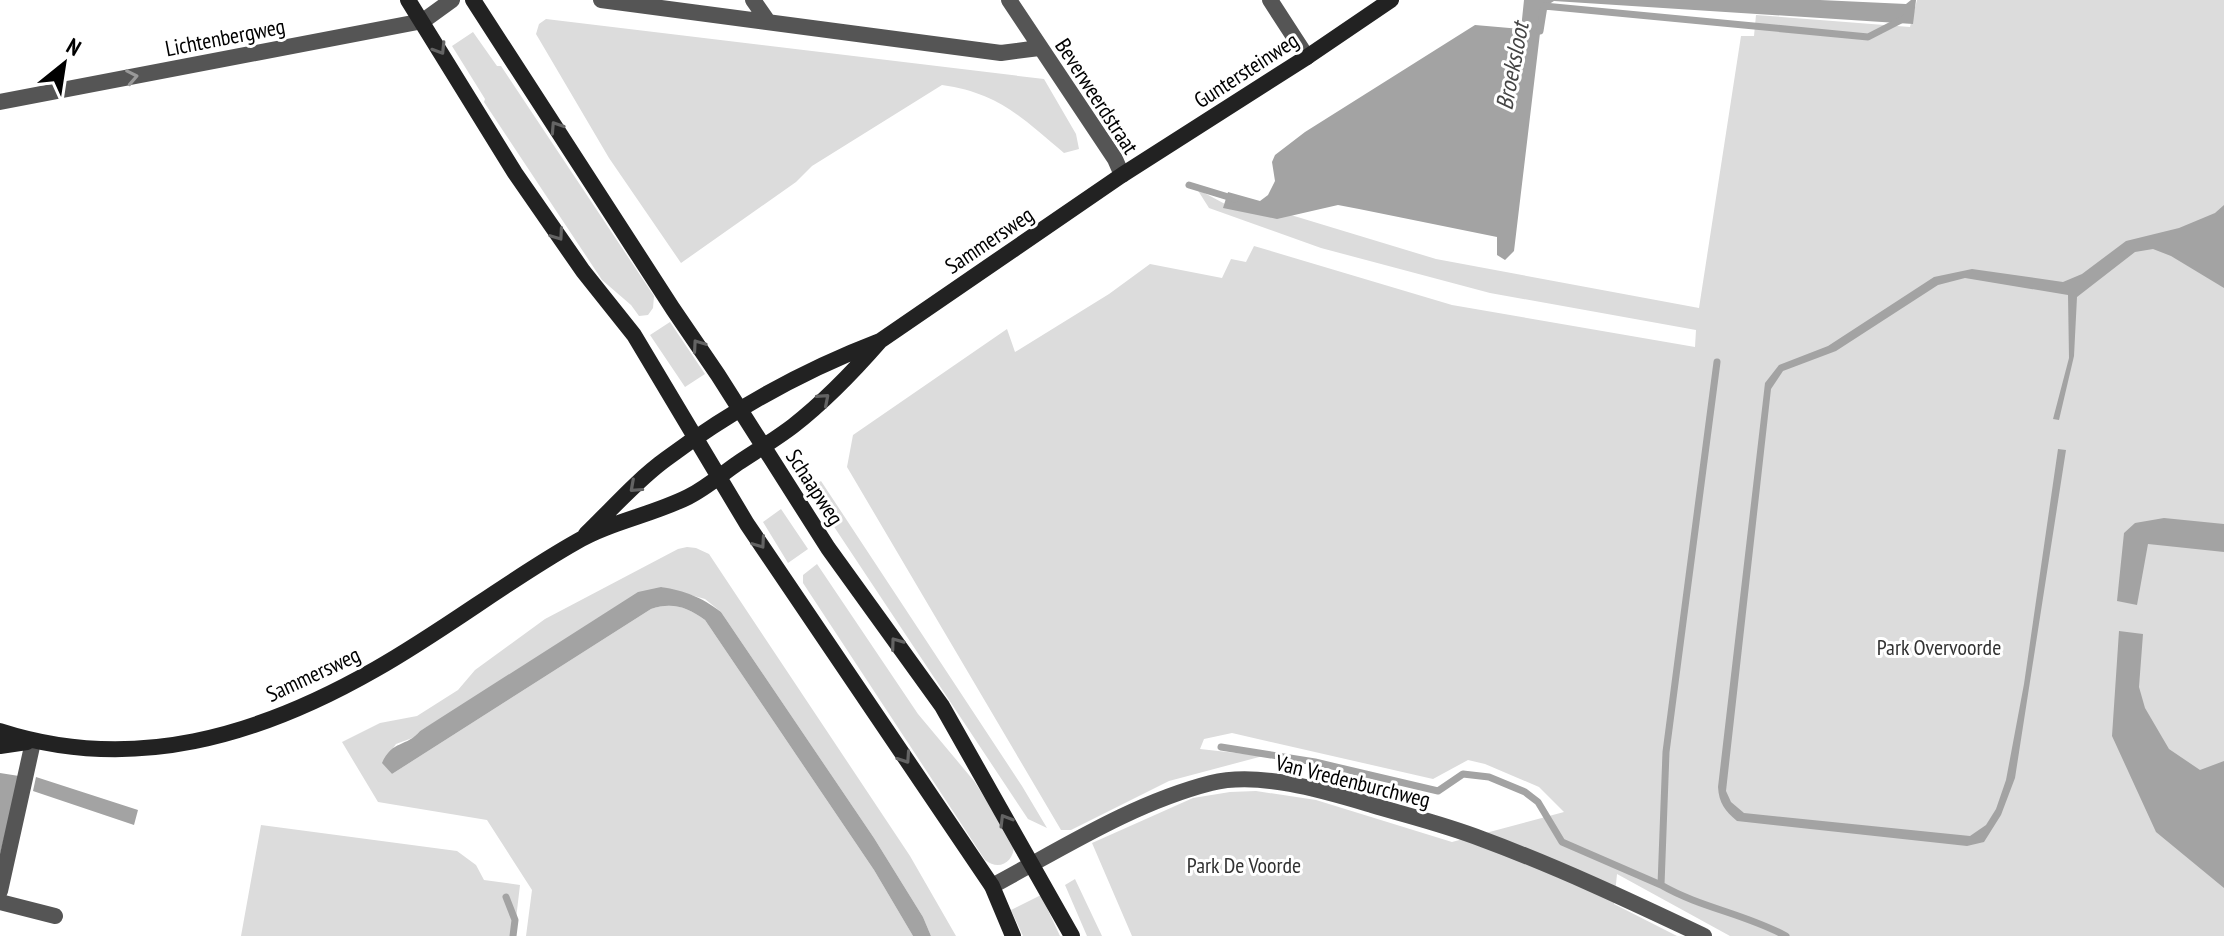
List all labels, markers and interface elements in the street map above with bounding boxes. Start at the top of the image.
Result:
street label: Lichtenbergweg [163,12,287,62]
water label: Broeksloot [1488,17,1536,112]
north arrow [24,24,104,104]
street label: Guntersteinweg [1188,26,1304,114]
text: N [62,32,86,62]
street label: Beverweerdstraat [1049,33,1145,159]
one-way arrow [431,40,446,55]
one-way arrow [124,69,138,86]
one-way arrow [551,121,566,136]
street label: Sammersweg [939,200,1039,280]
one-way arrow [548,226,563,240]
one-way arrow [693,339,708,353]
one-way arrow [815,394,829,408]
street label: Schaapweg [780,444,850,530]
one-way arrow [630,477,645,491]
one-way arrow [750,534,765,548]
park label: Park Overvoorde [1877,633,2001,661]
one-way arrow [891,637,906,652]
street label: Sammersweg [261,640,365,708]
street label: Van Vredenburchweg [1272,748,1433,814]
one-way arrow [896,749,911,764]
one-way arrow [1000,814,1015,829]
park label: Park De Voorde [1187,851,1301,879]

